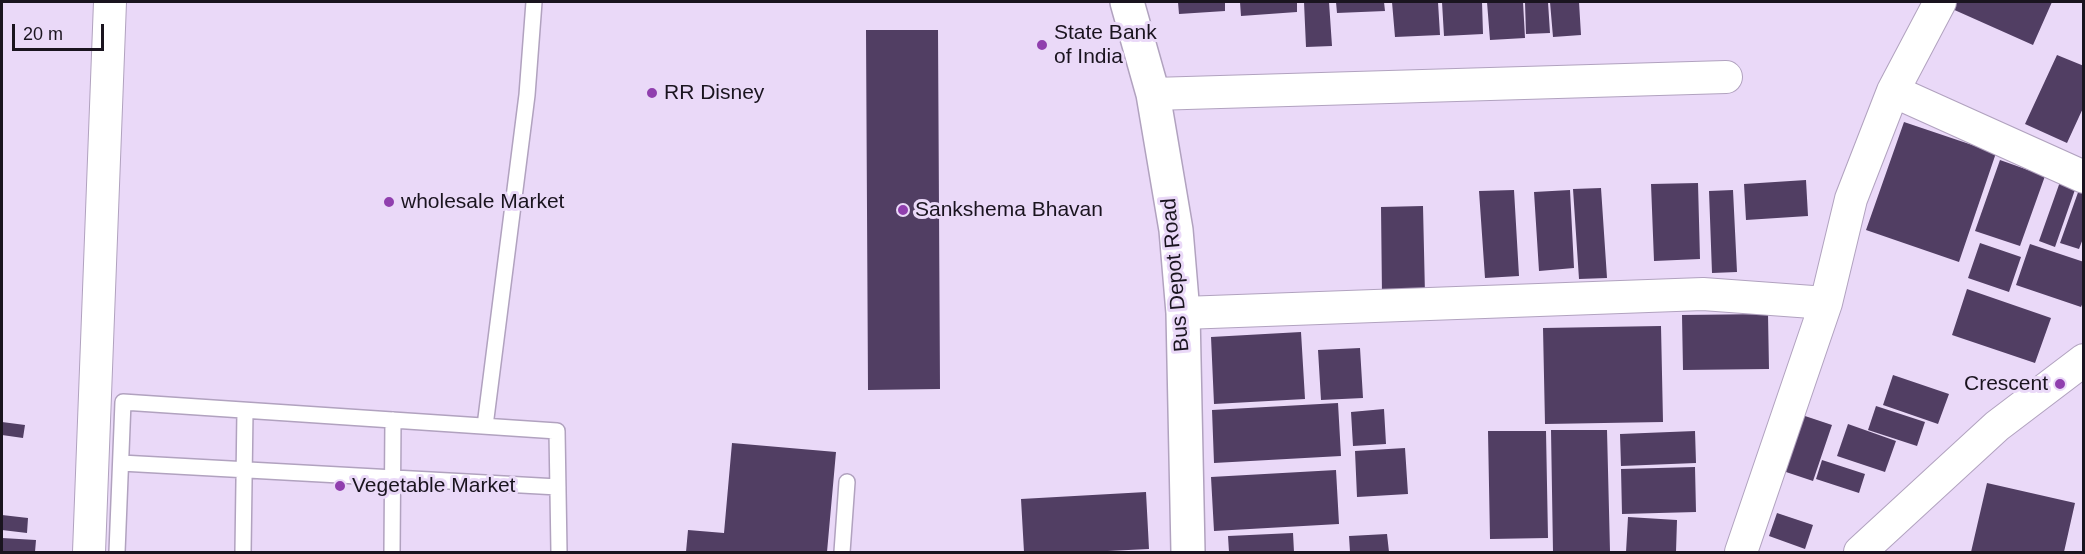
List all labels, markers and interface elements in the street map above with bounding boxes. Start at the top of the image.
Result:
scale bar [15,12,106,50]
place label: State Bank of India [1054,20,1157,70]
text: 20 m [23,24,63,44]
marker: State Bank of India [1035,38,1049,52]
place label: RR Disney [664,80,764,106]
marker: RR Disney [645,86,659,100]
place label: wholesale Market [401,189,564,215]
marker: wholesale Market [382,195,396,209]
place label: Sankshema Bhavan [915,197,1103,223]
street label: Bus Depot Road [1157,197,1195,353]
marker: Sankshema Bhavan [896,203,910,217]
place label: Crescent [1964,371,2048,397]
marker: Crescent [2053,377,2067,391]
place label: Vegetable Market [352,473,515,499]
marker: Vegetable Market [333,479,347,493]

